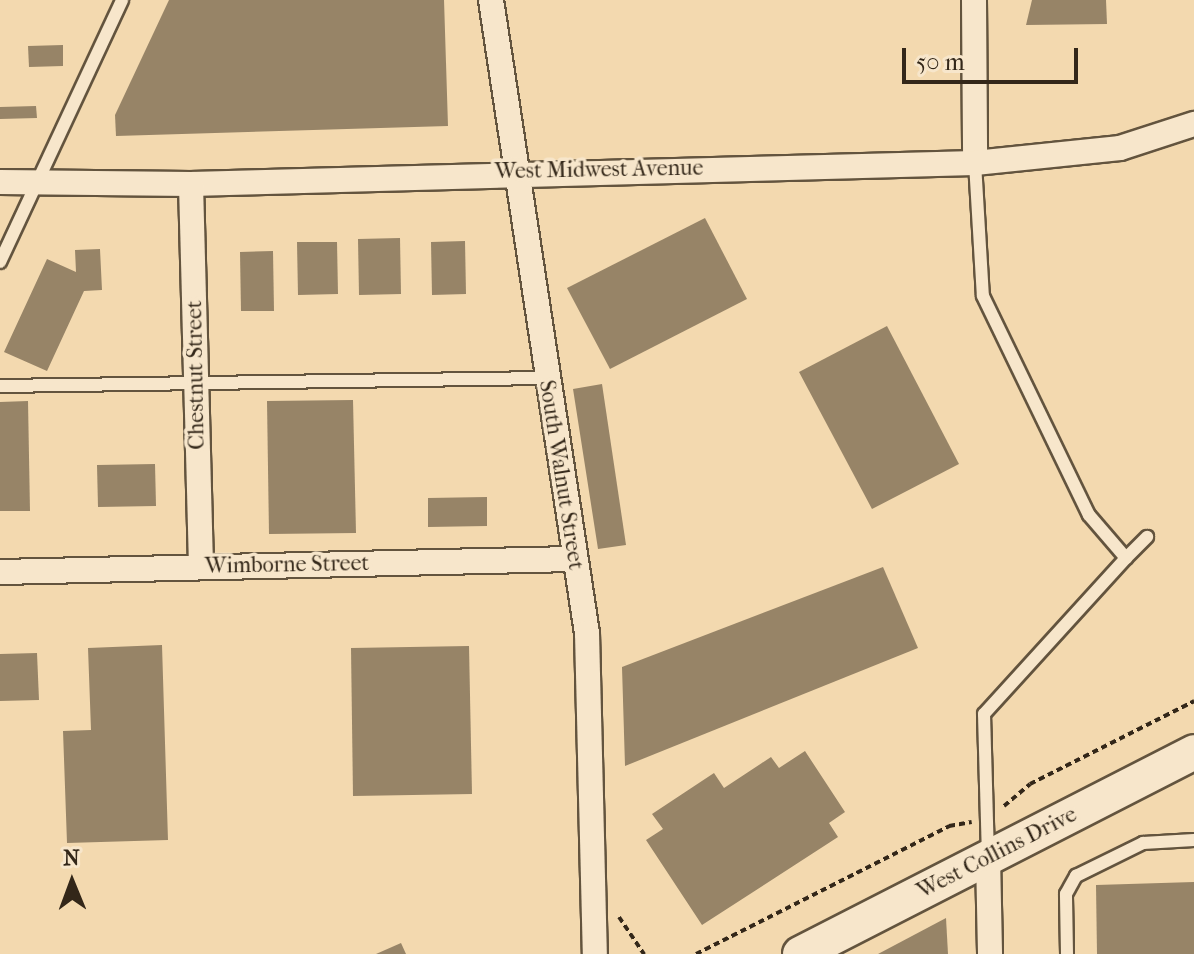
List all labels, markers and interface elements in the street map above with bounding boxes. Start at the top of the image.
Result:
scale bar [906,32,1082,82]
text: 50 m [916,48,965,76]
street label: West Midwest Avenue [495,155,703,185]
street label: Chestnut Street [181,300,211,450]
street label: South Walnut Street [533,378,589,572]
street label: Wimborne Street [205,550,369,580]
street label: West Collins Drive [913,801,1081,905]
north arrow [32,842,112,922]
text: N [63,845,80,871]

